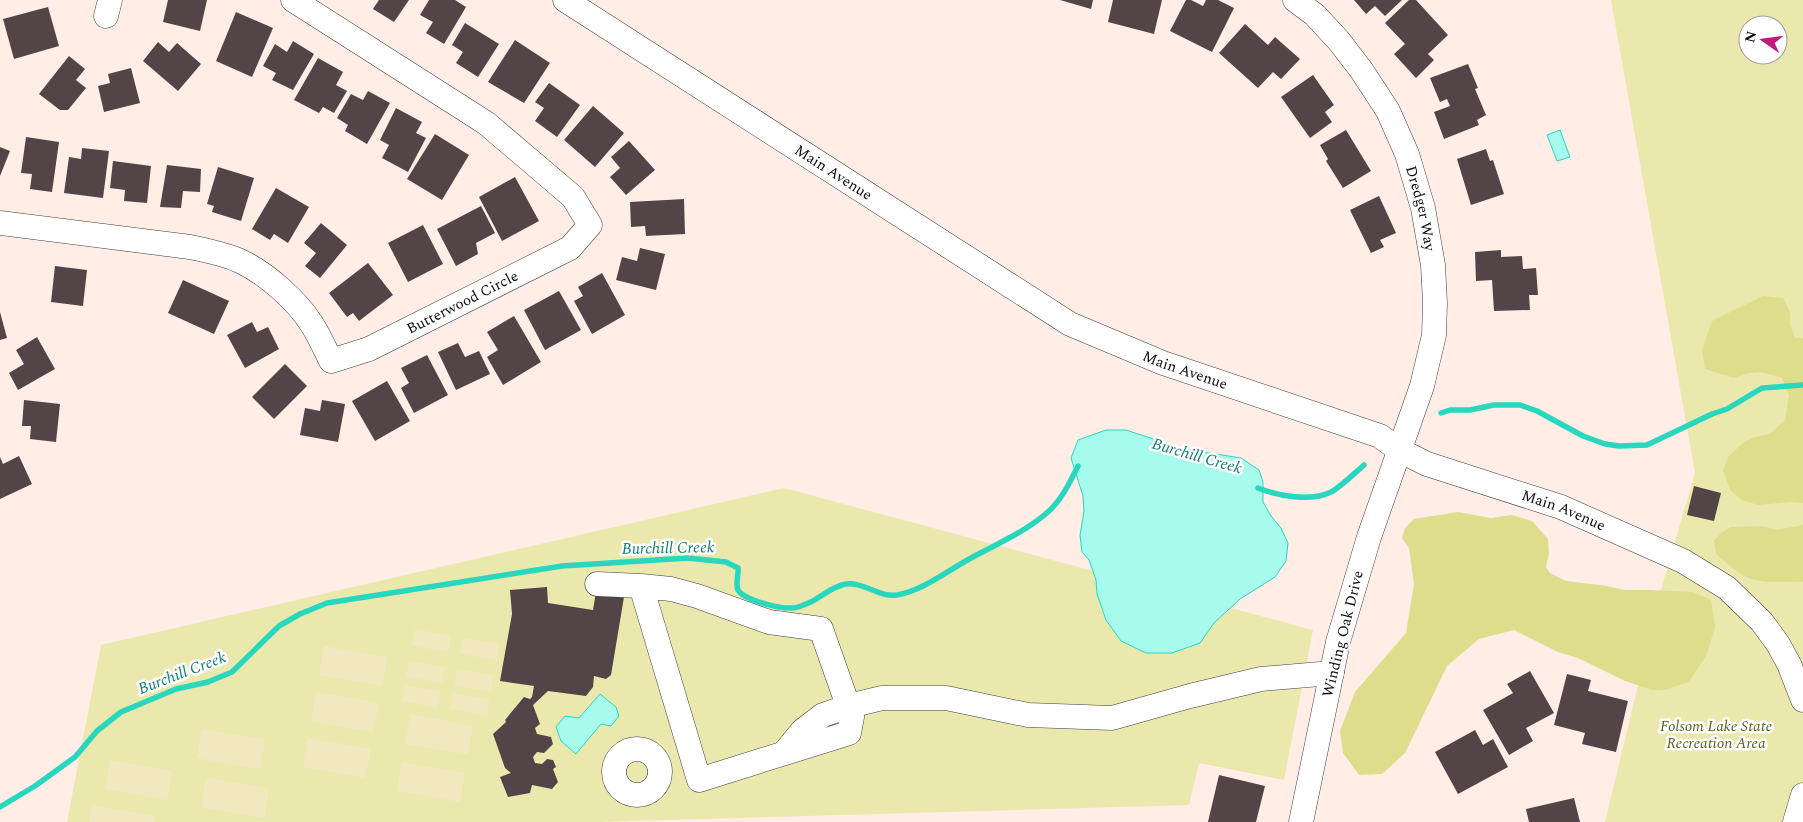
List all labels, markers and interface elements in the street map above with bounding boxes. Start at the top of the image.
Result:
north arrow [1738,15,1788,65]
text: N [1739,29,1762,45]
street label: Main Avenue [790,139,877,206]
street label: Dredger Way [1400,163,1442,253]
street label: Butterwood Circle [402,264,522,340]
street label: Main Avenue [1139,344,1231,395]
water label: Burchill Creek [1149,432,1245,480]
street label: Main Avenue [1519,484,1609,537]
water label: Burchill Creek [621,535,715,561]
street label: Winding Oak Drive [1316,568,1370,700]
water label: Burchill Creek [134,645,230,701]
park label: Folsom Lake State Recreation Area [1660,715,1772,755]

